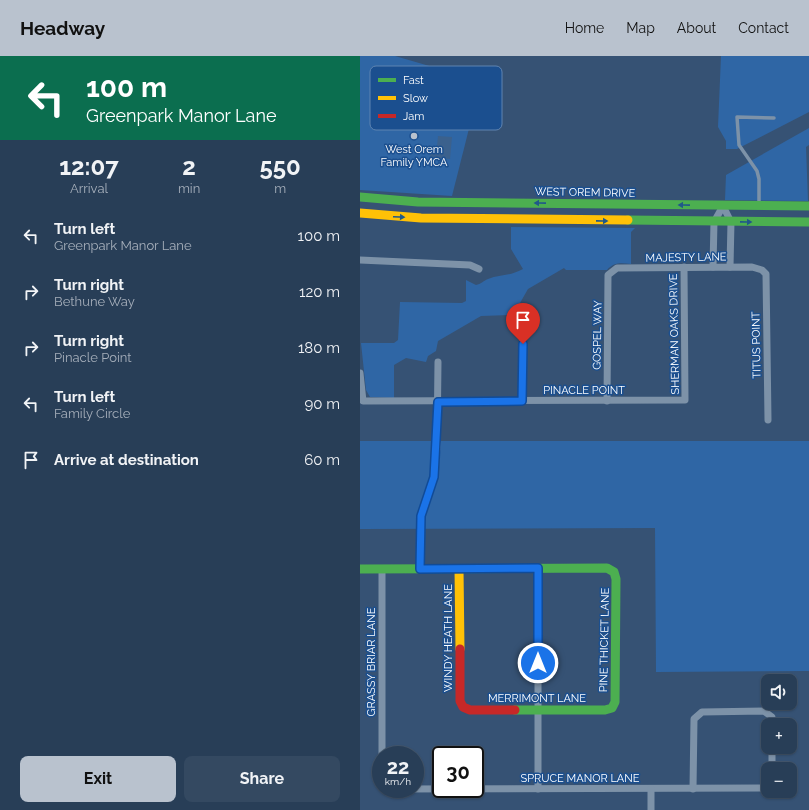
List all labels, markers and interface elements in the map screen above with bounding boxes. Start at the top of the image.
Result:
text: Headway [20,17,105,39]
text: Home [565,20,604,36]
text: Map [626,20,655,36]
text: About [677,20,716,36]
text: Contact [738,20,789,36]
legend [370,66,502,130]
text: 100 m [86,71,167,104]
icon: left [20,72,72,124]
text: Fast [403,74,424,87]
text: Slow [403,92,428,105]
text: Greenpark Manor Lane [86,105,276,126]
text: Jam [403,110,424,123]
marker: West Orem Family YMCA [409,131,419,141]
place label: West Orem Family YMCA [381,143,448,169]
text: 12:07 [59,152,119,181]
text: 2 [182,152,196,181]
text: 550 [259,152,301,181]
text: Arrival [70,181,108,196]
text: min [178,181,200,196]
text: m [274,181,286,196]
street label: WEST OREM DRIVE [535,185,636,200]
one-way arrow [533,200,546,206]
one-way arrow [677,202,690,208]
one-way arrow [393,214,406,220]
one-way arrow [596,217,608,224]
one-way arrow [740,219,752,226]
text: Turn left [54,220,115,238]
icon: left [20,225,42,247]
text: 100 m [298,227,340,245]
text: Greenpark Manor Lane [54,238,192,253]
street label: MAJESTY LANE [645,250,727,265]
street label: SHERMAN OAKS DRIVE [667,273,682,395]
text: Turn right [54,276,124,294]
icon: right [20,281,42,303]
text: 120 m [299,283,340,301]
text: Bethune Way [54,294,135,309]
street label: GOSPEL WAY [590,300,605,370]
pin [506,303,540,344]
icon: arrive [512,309,534,331]
street label: TITUS POINT [749,311,764,379]
text: Turn right [54,332,124,350]
icon: right [20,337,42,359]
text: 180 m [298,339,340,357]
text: Pinacle Point [54,350,132,365]
street label: PINACLE POINT [543,384,625,397]
text: Turn left [54,388,115,406]
icon: left [20,393,42,415]
text: 90 m [304,395,340,413]
text: Family Circle [54,406,130,421]
icon: arrive [20,449,42,471]
text: Arrive at destination [54,451,199,469]
text: 60 m [304,451,340,469]
street label: WINDY HEATH LANE [442,584,455,692]
street label: PINE THICKET LANE [597,587,612,692]
street label: GRASSY BRIAR LANE [365,607,378,716]
position arrow [517,642,559,684]
map controls [761,674,797,798]
button: sound [761,674,797,710]
street label: MERRIMONT LANE [488,692,586,705]
button: + [761,718,797,754]
speed limit sign: 30 [432,746,484,798]
text: 22 [387,755,409,779]
button: Exit [20,756,176,802]
button: Share [184,756,340,802]
button: − [761,762,797,798]
street label: SPRUCE MANOR LANE [521,772,640,785]
text: km/h [385,776,411,787]

